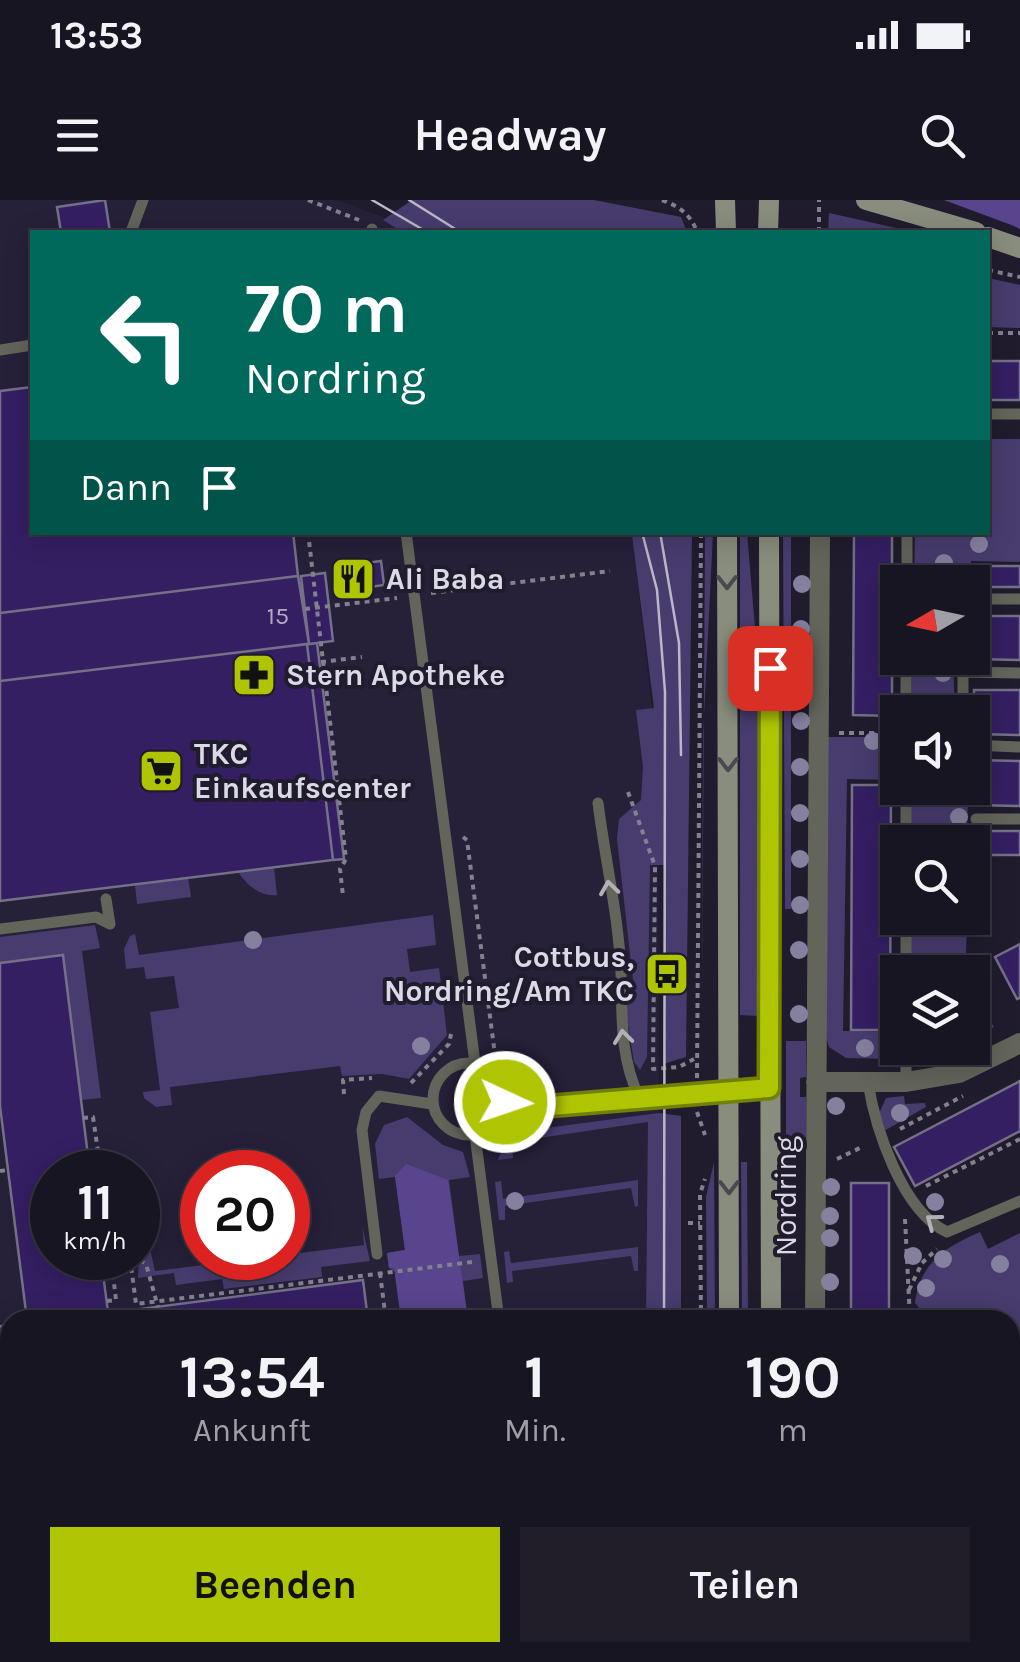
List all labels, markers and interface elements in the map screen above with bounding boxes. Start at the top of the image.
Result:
text: 13:53 [50,13,143,58]
icon: menu [50,108,105,163]
icon: search [915,108,970,163]
text: Headway [414,109,606,161]
text: 70 m [245,268,408,350]
icon: left [80,270,210,400]
text: Nordring [245,352,426,404]
icon: arrive [192,460,247,515]
text: Dann [80,465,172,510]
restaurant icon: Ali Baba [330,556,376,602]
place label: Ali Baba [386,561,504,597]
north arrow [880,565,990,675]
map controls [880,565,990,1065]
one-way arrow [716,574,738,590]
house number: 15 [267,601,289,630]
pin [728,626,813,711]
icon: arrive [743,641,798,696]
pharmacy icon: Stern Apotheke [231,652,277,698]
place label: Stern Apotheke [286,657,505,693]
button: sound [880,695,990,805]
place label: TKC Einkaufscenter [194,736,411,806]
supermarket icon: TKC Einkaufscenter [138,748,184,794]
one-way arrow [717,756,739,772]
button: search [880,825,990,935]
one-way arrow [600,880,621,897]
place label: Cottbus, Nordring/Am TKC [384,939,634,1009]
bus stop icon: Cottbus, Nordring/Am TKC [644,951,690,997]
button: layers [880,955,990,1065]
one-way arrow [613,1028,634,1045]
position arrow [453,1050,557,1154]
street label: Nordring [768,1136,804,1256]
speed limit sign: 20 [180,1150,310,1280]
text: 11 [77,1173,113,1232]
one-way arrow [718,1180,740,1196]
one-way arrow [925,1215,944,1233]
text: km/h [63,1226,127,1255]
text: 13:54 [179,1342,325,1412]
text: 1 [524,1342,545,1412]
text: 190 [745,1342,841,1412]
text: Ankunft [193,1412,311,1449]
text: Min. [504,1412,566,1449]
text: m [778,1412,808,1449]
button: Beenden [50,1527,500,1642]
button: Teilen [520,1527,970,1642]

